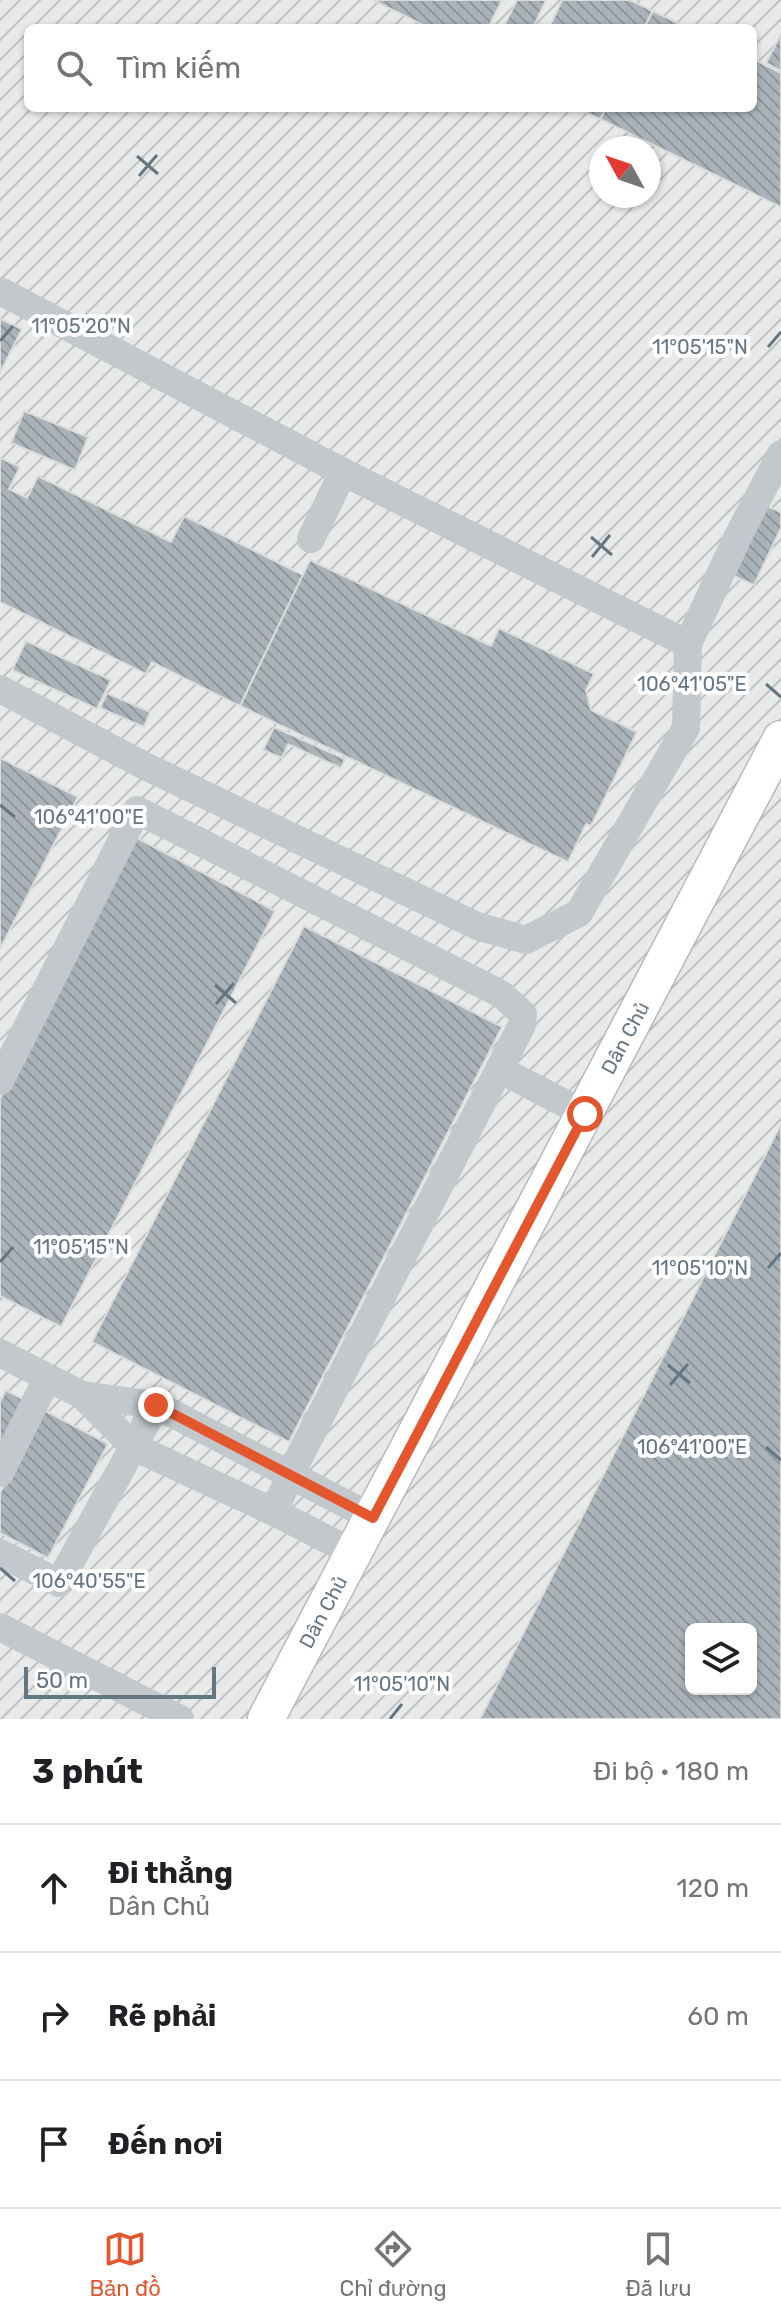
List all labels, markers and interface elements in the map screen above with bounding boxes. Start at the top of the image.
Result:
search box [24,24,757,112]
icon: search [52,46,96,90]
text: Tìm kiếm [116,50,241,86]
north arrow [589,136,661,208]
text: 11°05'20"N [31,314,131,338]
text: 11°05'15"N [652,335,748,359]
text: 106°41'05"E [637,672,747,696]
text: 106°41'00"E [34,805,144,829]
street label: Dân Chủ [596,998,654,1078]
route start [567,1096,603,1132]
text: 11°05'15"N [33,1235,129,1259]
text: 11°05'10"N [652,1256,748,1280]
route end [138,1387,174,1423]
text: 106°41'00"E [637,1435,747,1459]
text: 106°40'55"E [32,1569,146,1593]
street label: Dân Chủ [294,1572,352,1652]
map controls [685,1623,757,1695]
button: layers [685,1623,757,1695]
scale bar [24,1663,216,1699]
text: 50 m [36,1667,88,1694]
text: 11°05'10"N [354,1672,450,1696]
text: 3 phút [32,1751,143,1792]
text: Đi bộ · 180 m [593,1756,749,1787]
text: Đi thẳng [108,1855,233,1891]
icon: ahead [32,1866,76,1910]
text: 120 m [677,1873,749,1904]
text: Dân Chủ [108,1891,210,1922]
icon: right [32,1994,76,2038]
text: Rẽ phải [108,1998,216,2034]
text: 60 m [687,2001,749,2032]
icon: arrive [32,2122,76,2166]
text: Đến nơi [108,2126,223,2162]
tab: Bản đồ [89,2227,161,2302]
tab: Chỉ đường [340,2227,447,2302]
tab: Đã lưu [625,2227,692,2302]

